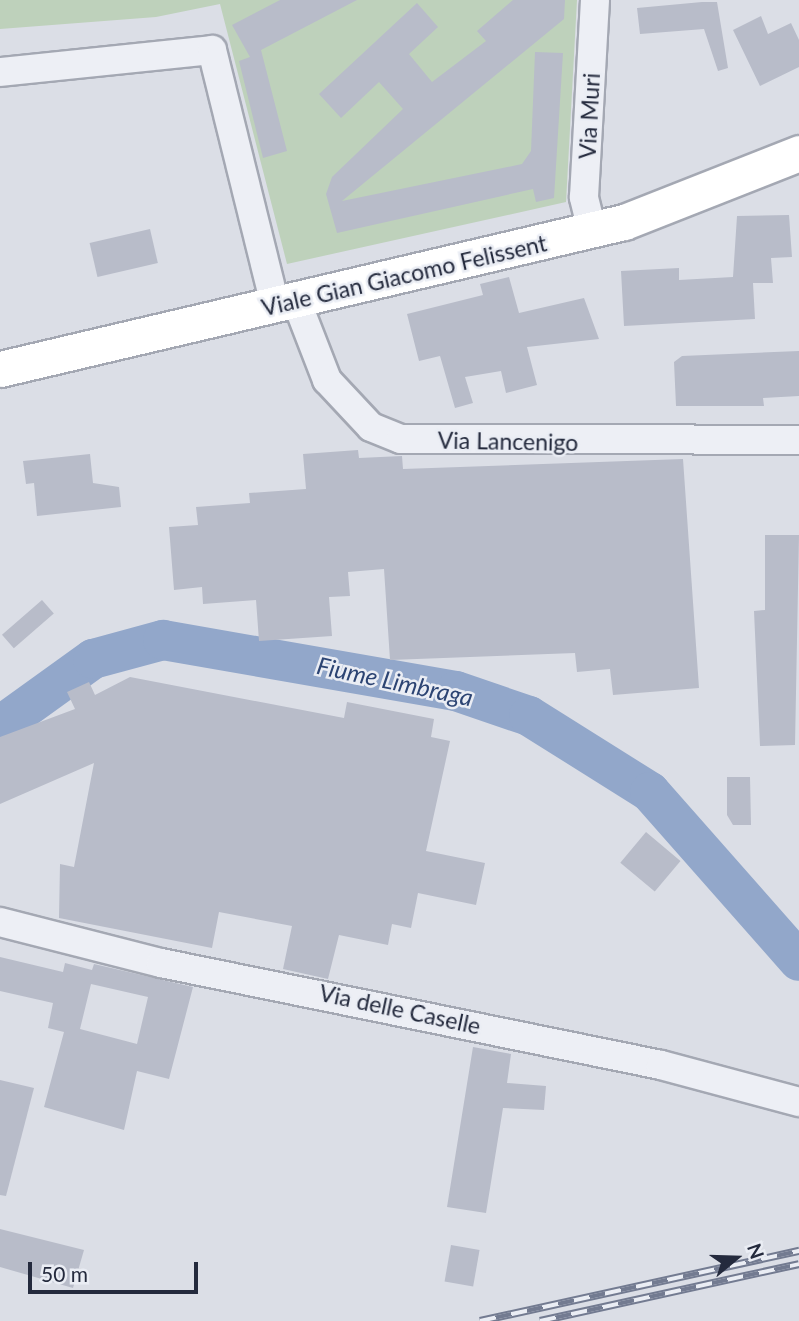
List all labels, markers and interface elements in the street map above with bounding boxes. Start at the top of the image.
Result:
street label: Via Muri [573,72,605,160]
street label: Viale Gian Giacomo Felissent [259,229,549,321]
street label: Via Lancenigo [437,426,579,456]
water label: Fiume Limbraga [314,650,476,712]
street label: Via delle Caselle [317,978,483,1040]
north arrow [701,1223,771,1293]
text: N [743,1240,770,1262]
scale bar [32,1248,201,1292]
text: 50 m [41,1261,88,1286]

